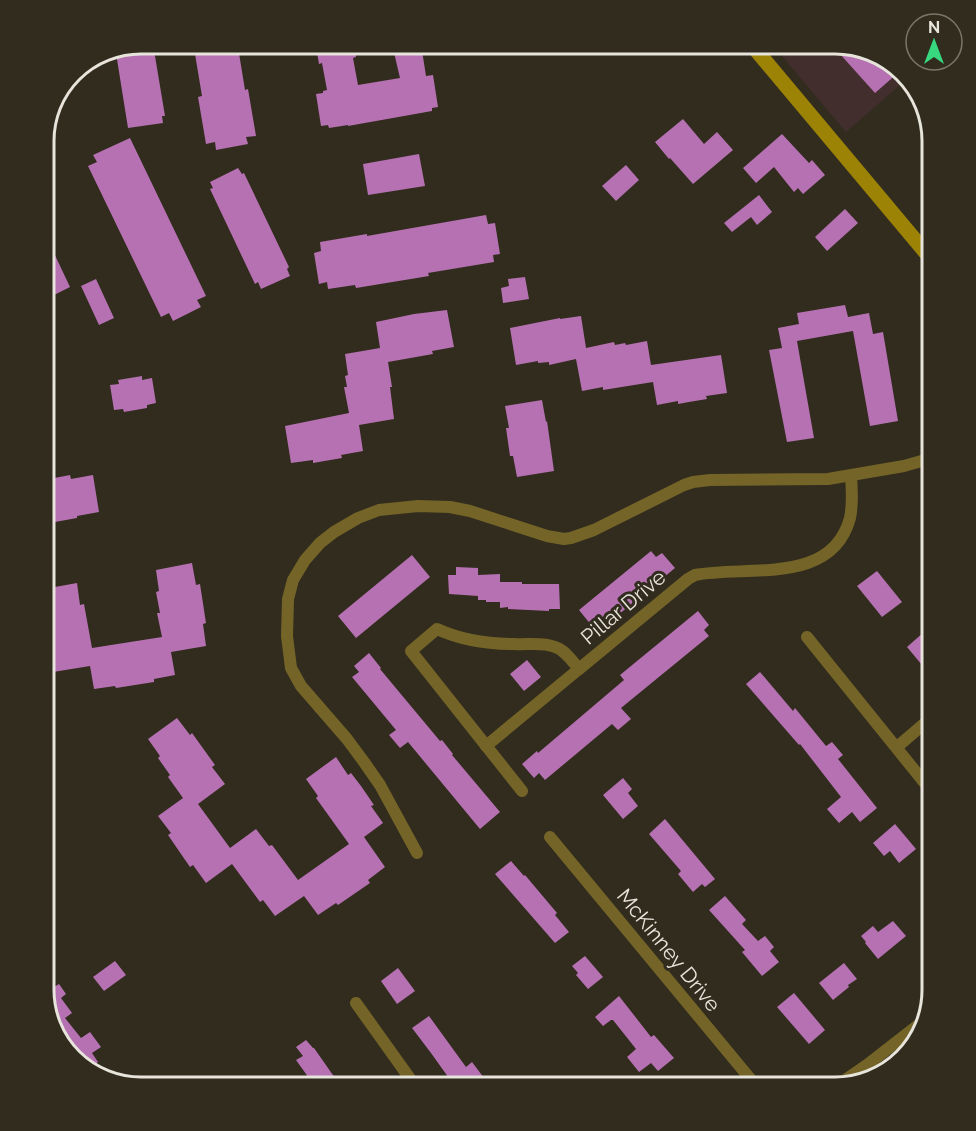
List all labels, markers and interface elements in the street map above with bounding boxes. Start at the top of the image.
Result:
north arrow [904,12,964,72]
text: N [928,18,940,37]
street label: Pillar Drive [576,564,670,650]
street label: McKinney Drive [612,884,726,1016]

